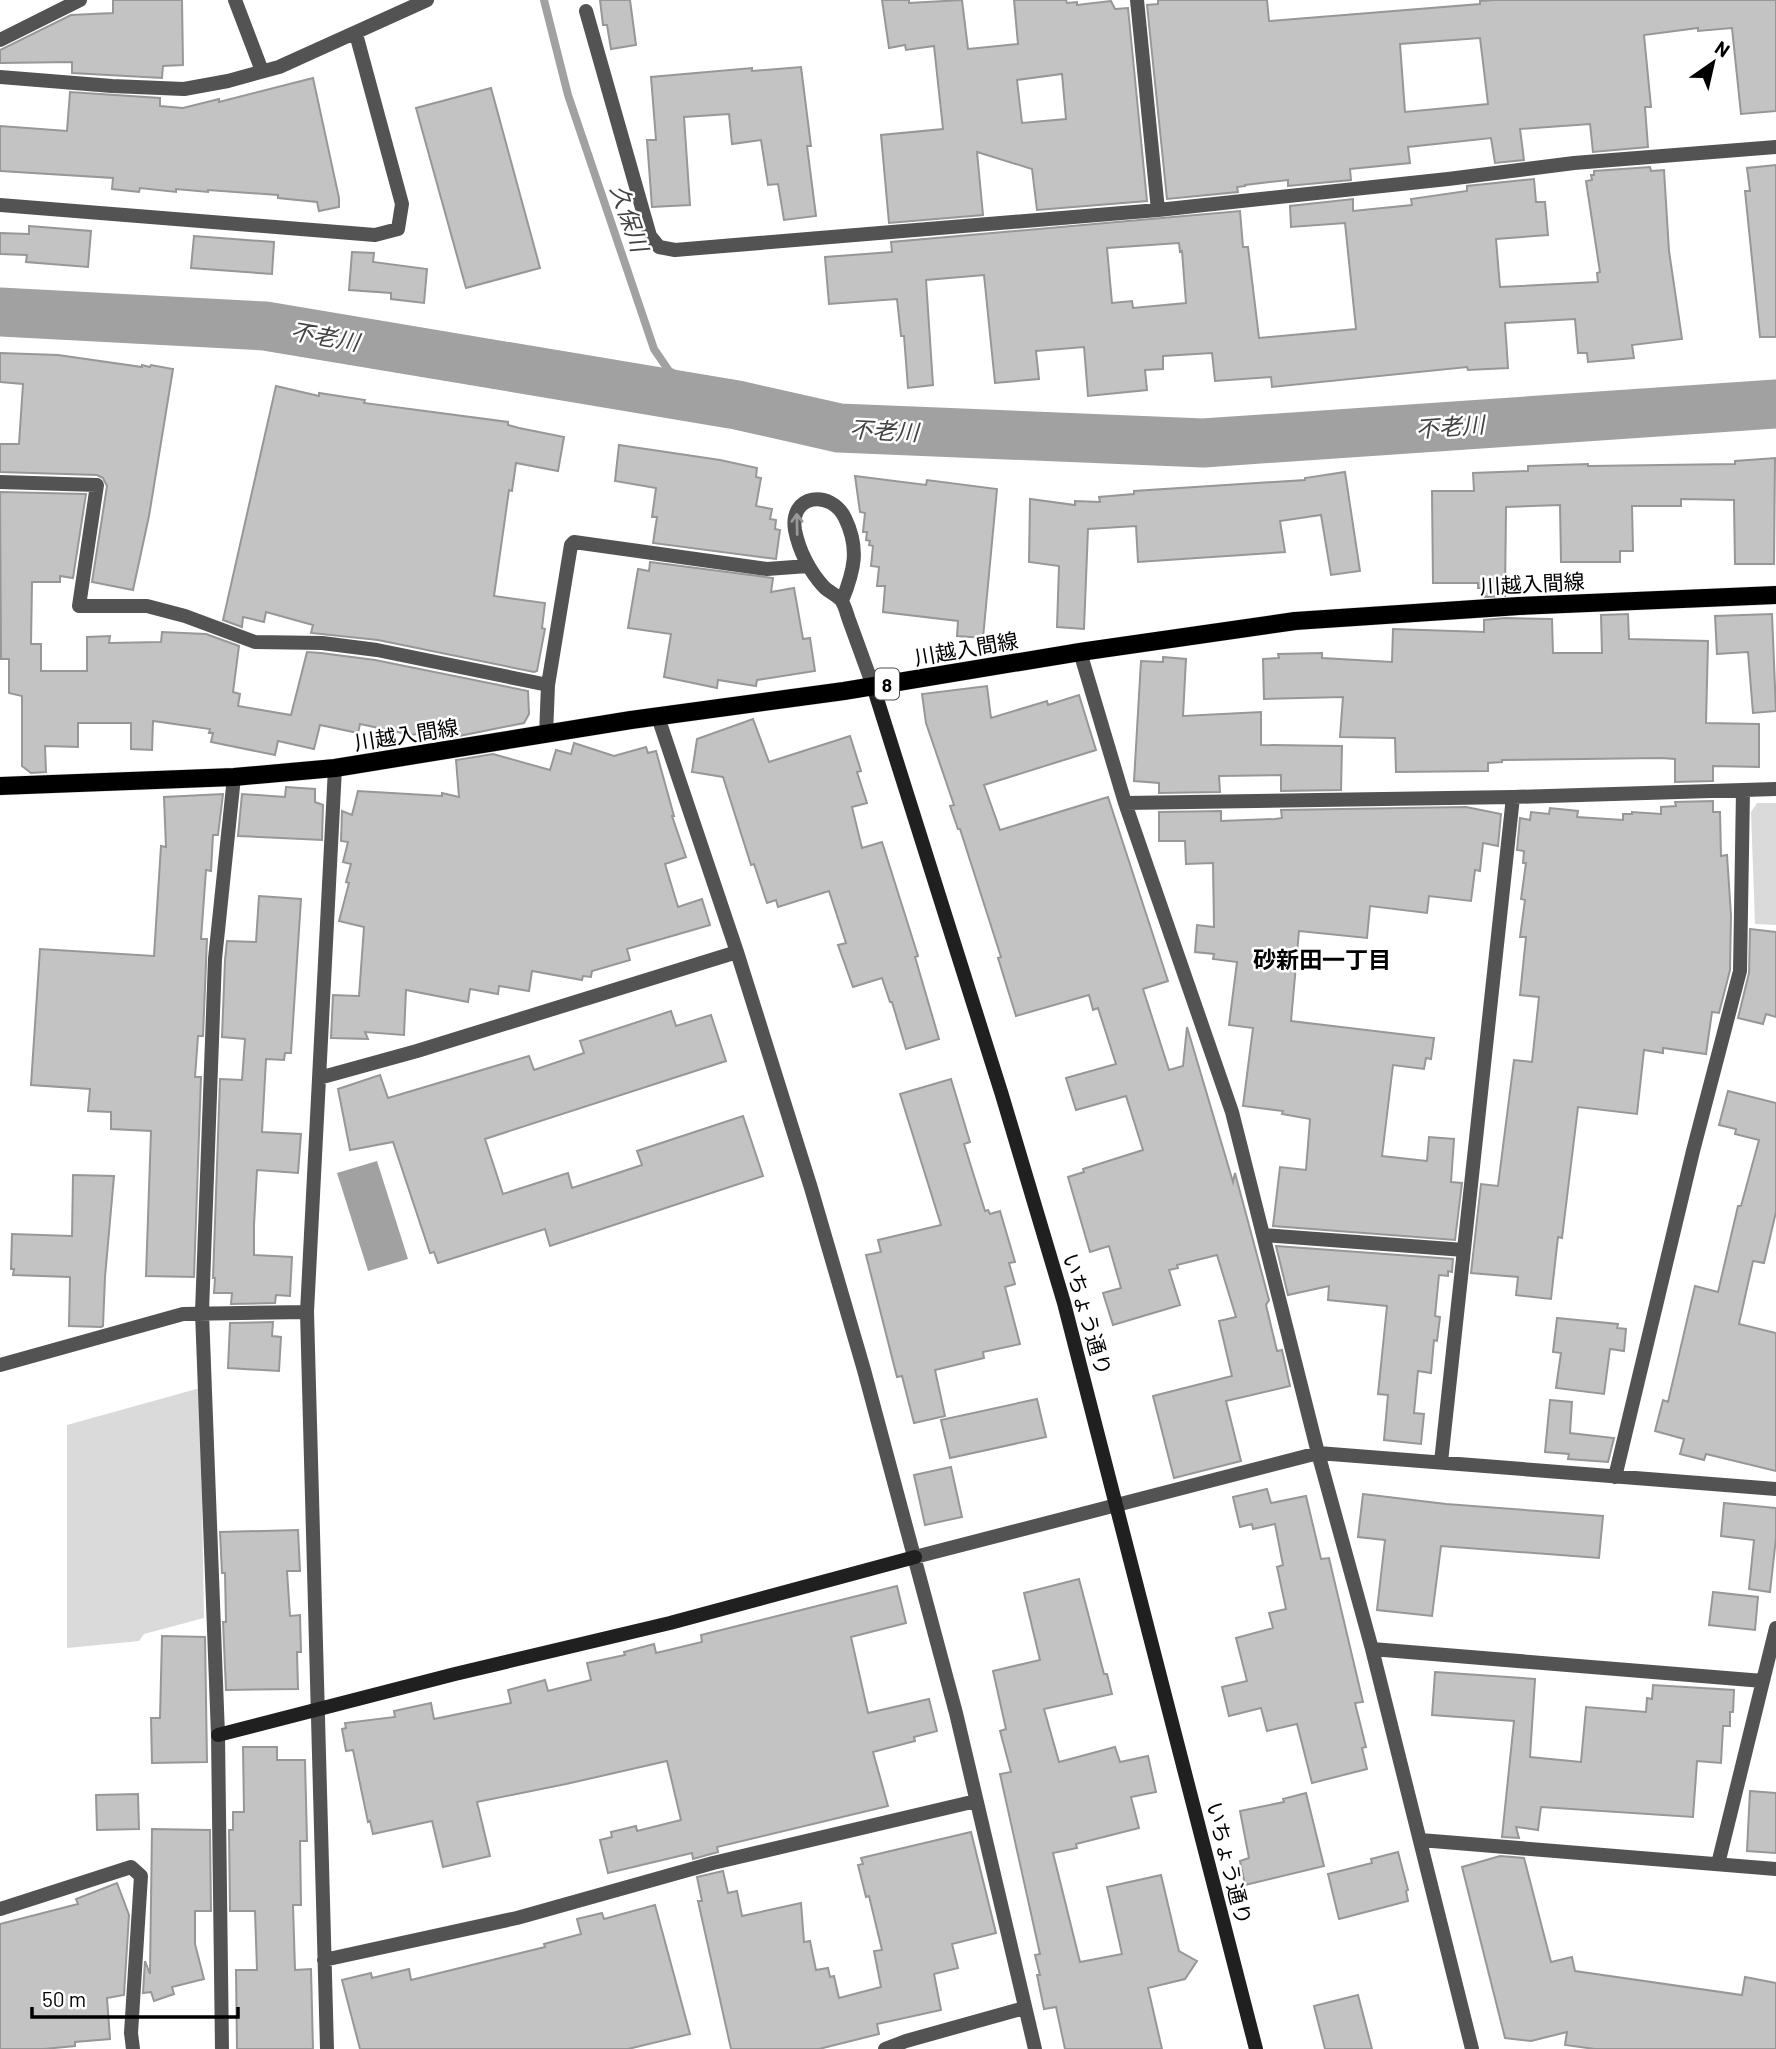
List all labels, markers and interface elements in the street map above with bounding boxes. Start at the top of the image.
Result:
north arrow [1678,28,1748,98]
text: N [1711,35,1734,62]
water label: 久保川 [606,181,655,258]
water label: 不老川 [289,316,364,356]
water label: 不老川 [1415,409,1488,442]
water label: 不老川 [849,414,922,446]
one-way arrow [790,513,804,536]
street label: 川越入間線 [1479,568,1585,598]
street label: 川越入間線 [912,627,1020,669]
road number: 8 [875,668,899,699]
street label: 川越入間線 [352,713,460,755]
district label: 砂新田一丁目 [1253,945,1391,973]
street label: いちょう通り [1059,1250,1117,1378]
street label: いちょう通り [1203,1799,1257,1927]
scale bar [32,1976,238,2020]
text: 50 m [42,1986,86,2011]

